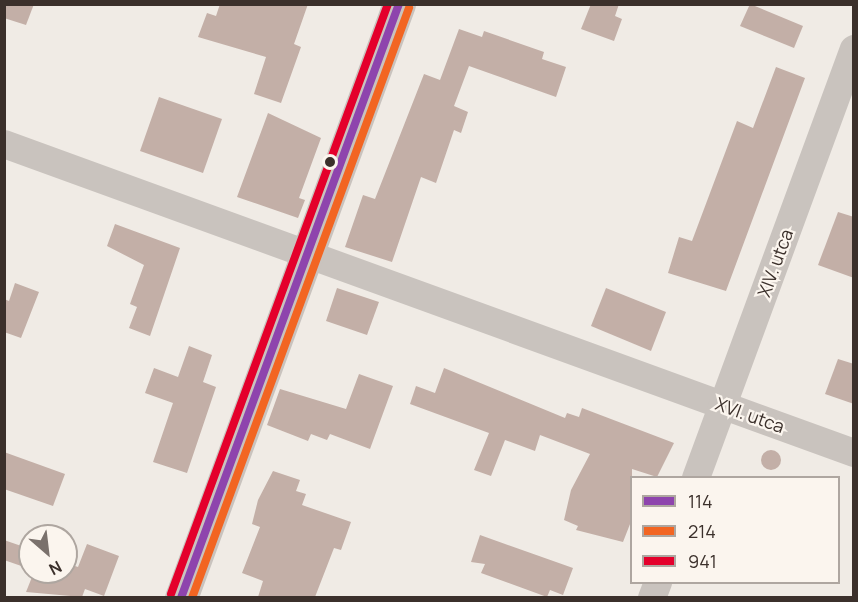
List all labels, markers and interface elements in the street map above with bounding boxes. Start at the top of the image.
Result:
unlabelled marker [324,156,336,168]
street label: XIV. utca [753,226,797,300]
street label: XVI. utca [713,393,787,437]
legend [630,476,840,584]
text: 114 [688,489,713,513]
text: 214 [688,519,716,543]
north arrow [18,524,78,584]
text: 941 [688,549,717,573]
text: N [45,556,66,581]

